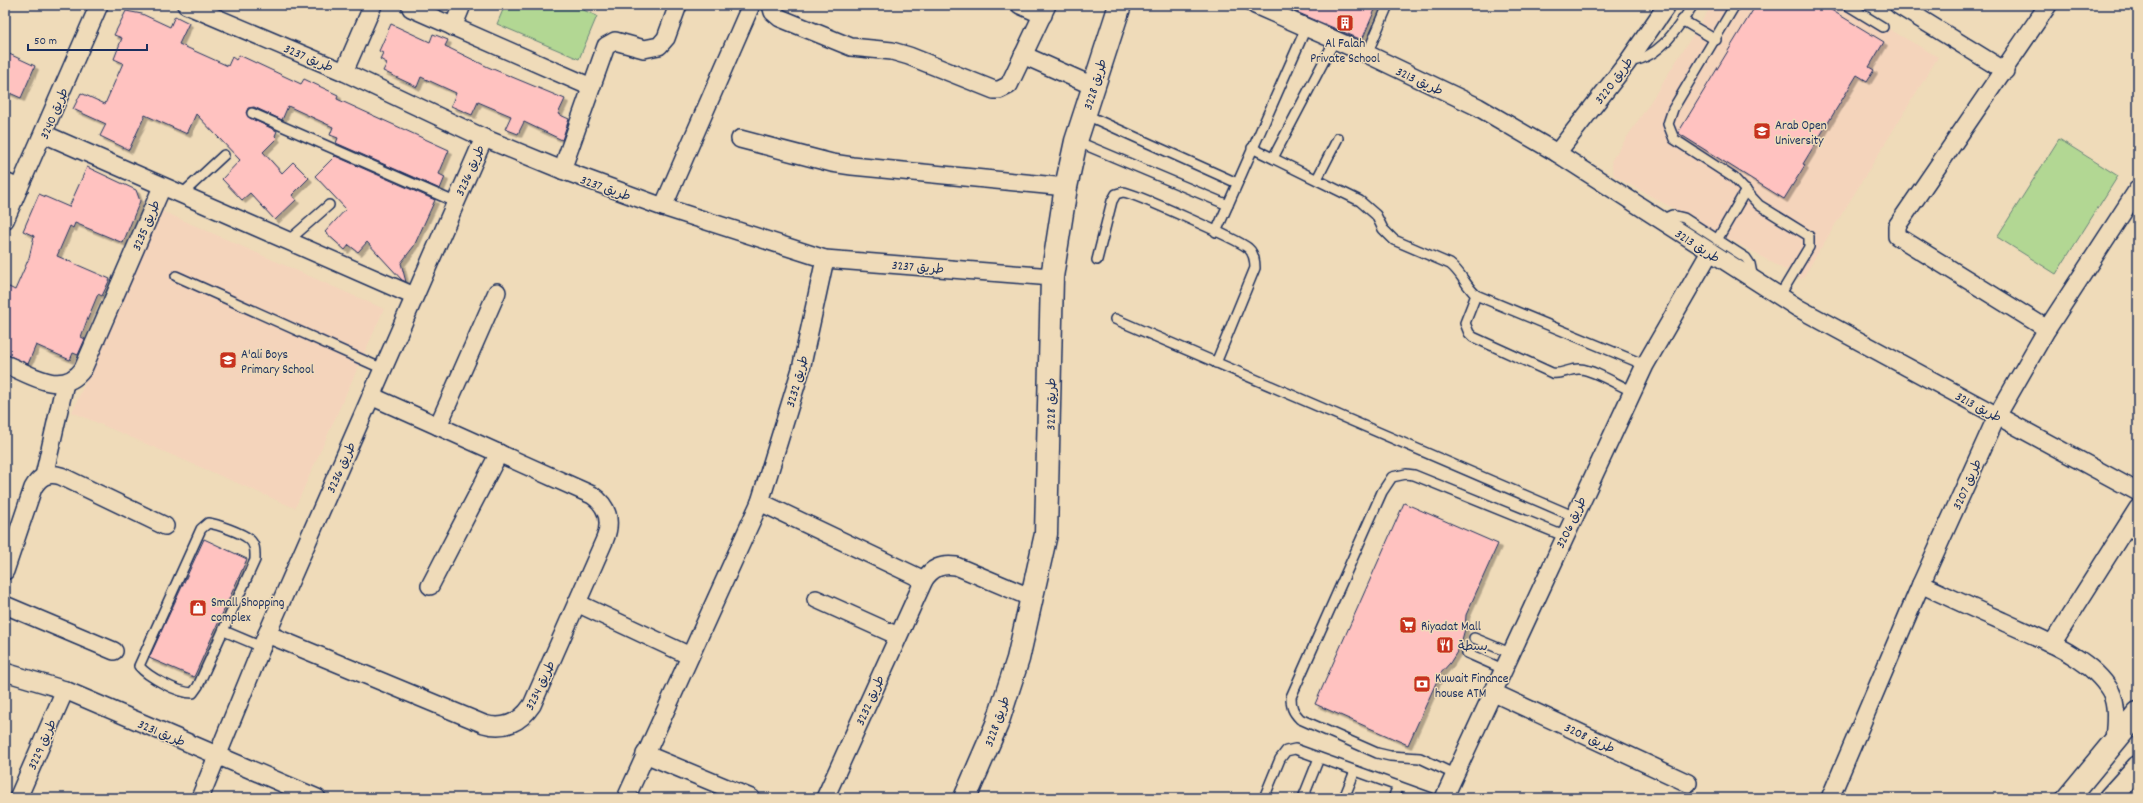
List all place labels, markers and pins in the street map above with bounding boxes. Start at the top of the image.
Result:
building icon: Al Falah Private School [1335,13,1355,33]
place label: Al Falah Private School [1310,35,1380,69]
place label: Arab Open University [1775,117,1827,151]
school or university icon: Arab Open University [1752,121,1772,141]
place label: A'ali Boys Primary School [241,346,314,380]
school or university icon: A'ali Boys Primary School [218,350,238,370]
place label: Small Shopping complex [211,594,285,628]
shop icon: Small Shopping complex [188,598,208,618]
supermarket icon: Riyadat Mall [1398,615,1418,635]
place label: Riyadat Mall [1421,618,1481,637]
restaurant icon: بسطة [1435,635,1455,655]
place label: بسطة [1458,638,1488,657]
place label: Kuwait Finance house ATM [1435,670,1509,704]
bank icon: Kuwait Finance house ATM [1412,674,1432,694]

